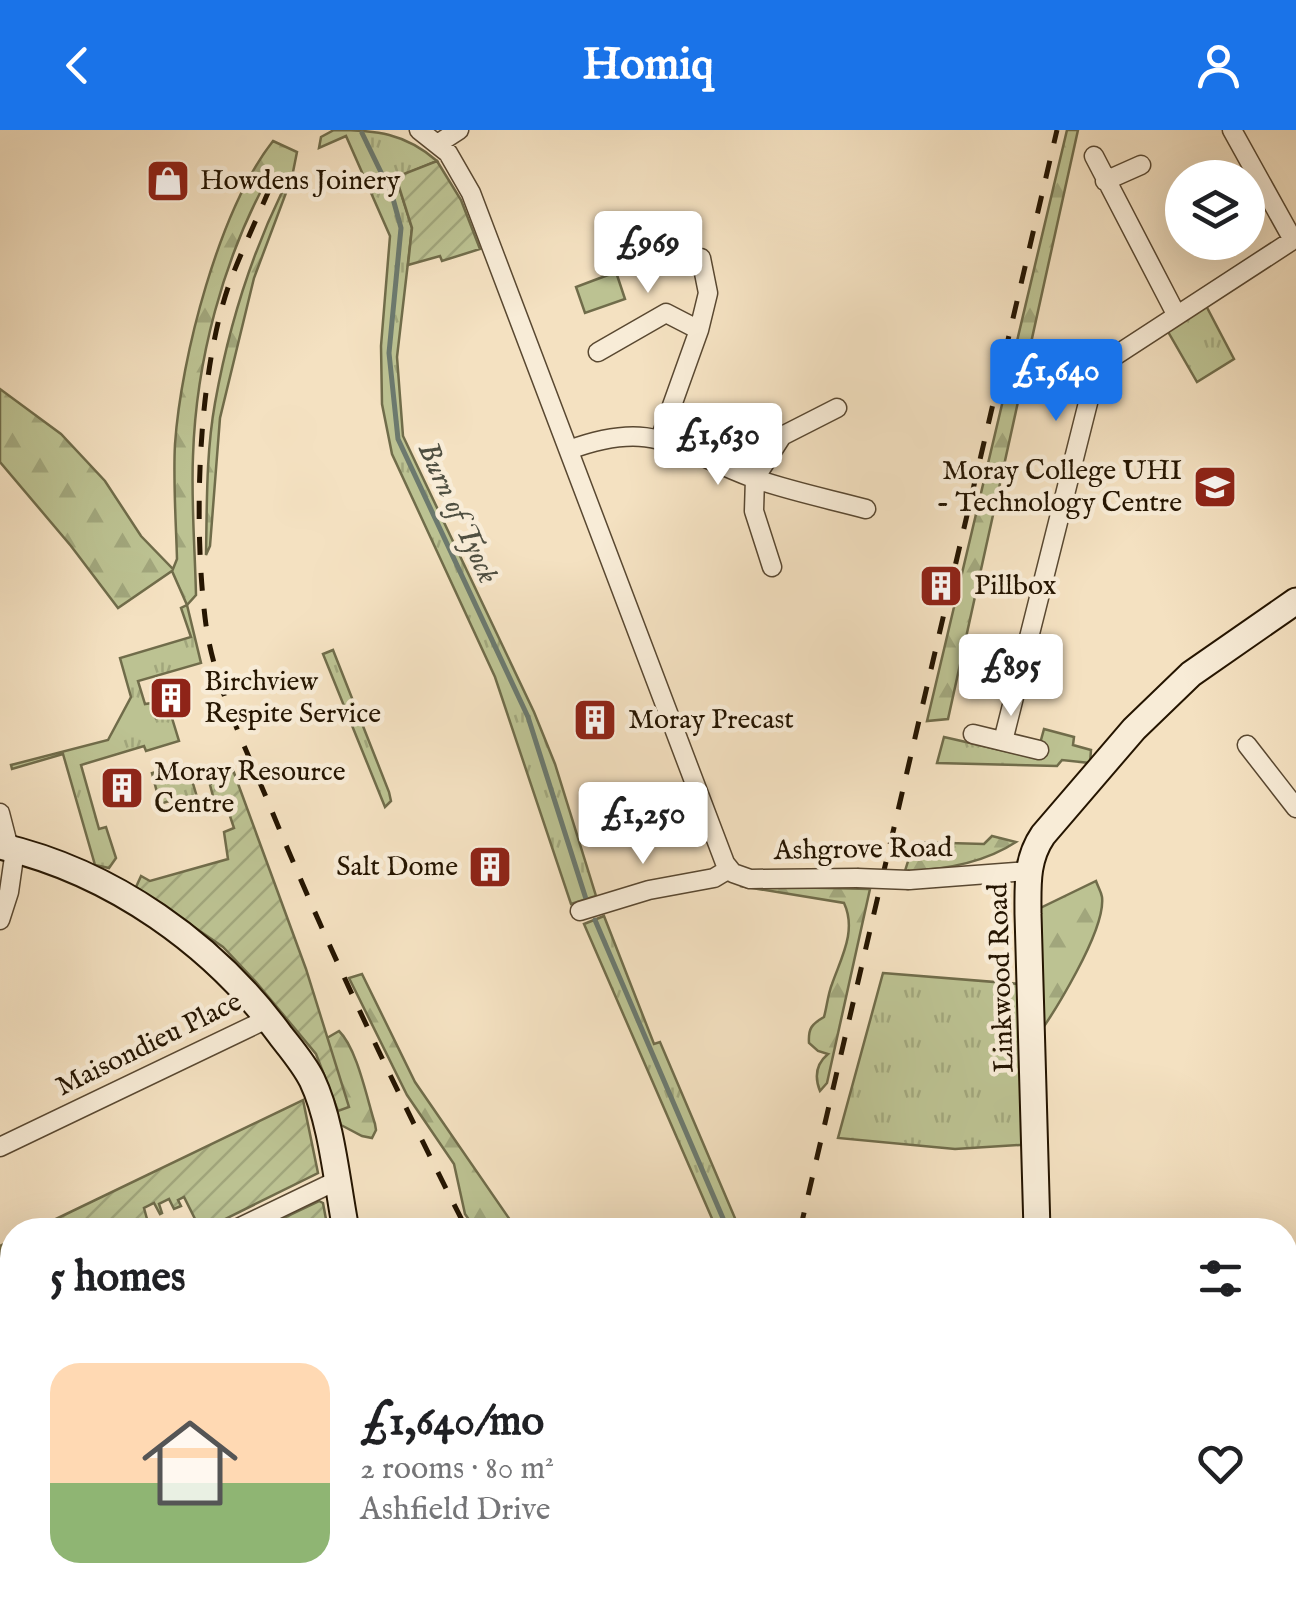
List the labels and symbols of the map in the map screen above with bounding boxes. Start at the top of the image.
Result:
shop icon: Howdens Joinery [145,158,191,204]
place label: Howdens Joinery [200,164,400,199]
pin: £969 [589,211,707,296]
pin: £1,640 [975,339,1137,424]
pin: £1,630 [637,403,799,488]
water label: Burn of Tyock [408,436,506,590]
place label: Moray College UHI - Technology Centre [936,454,1182,521]
school or university icon: Moray College UHI - Technology Centre [1192,464,1238,510]
building icon: Pillbox [918,563,964,609]
place label: Pillbox [974,569,1057,604]
pin: £895 [952,634,1070,719]
place label: Birchview Respite Service [204,665,381,732]
building icon: Birchview Respite Service [148,675,194,721]
building icon: Moray Precast [572,697,618,743]
place label: Moray Precast [628,703,794,738]
place label: Moray Resource Centre [154,755,346,822]
building icon: Moray Resource Centre [99,765,145,811]
pin: £1,250 [562,782,724,867]
street label: Ashgrove Road [772,831,953,869]
building icon: Salt Dome [467,844,513,890]
place label: Salt Dome [336,850,458,885]
street label: Linkwood Road [981,882,1023,1073]
street label: Maisondieu Place [50,985,248,1105]

